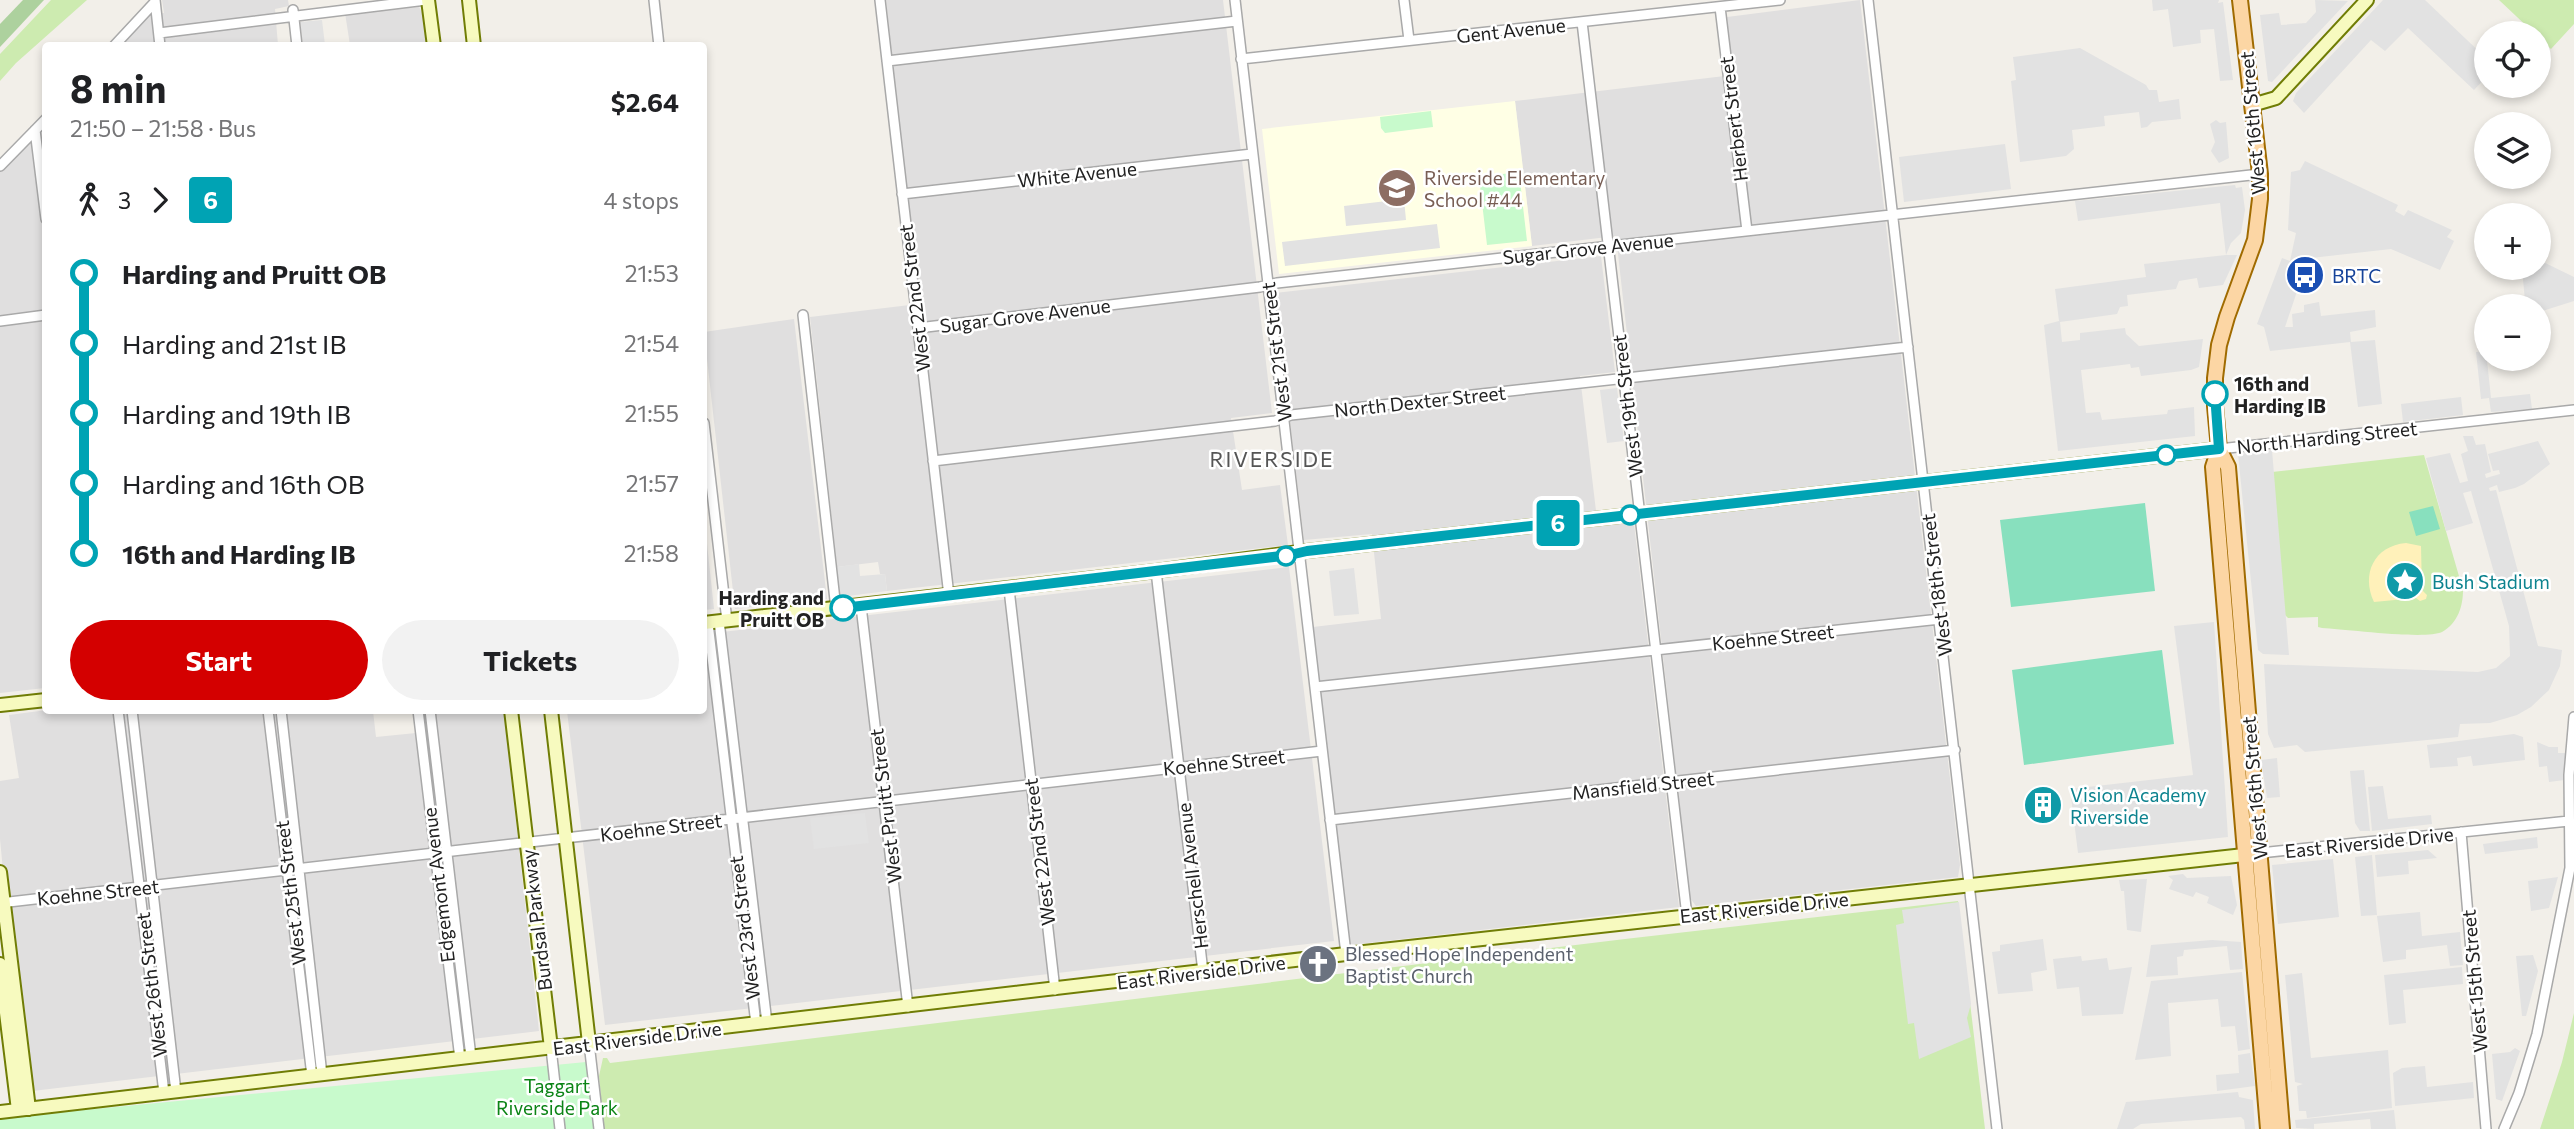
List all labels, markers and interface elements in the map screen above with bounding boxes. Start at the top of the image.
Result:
street label: Gent Avenue [1455,13,1567,47]
map controls [2474,21,2551,371]
button: locate [2474,21,2551,98]
street label: West 16th Street [2234,50,2270,196]
street label: Herbert Street [1714,55,1752,183]
text: 8 min [70,64,166,111]
text: $2.64 [611,86,679,117]
button: layers [2474,112,2551,189]
text: 21:50 – 21:58 · Bus [70,114,256,142]
street label: White Avenue [1016,156,1138,192]
place label: Riverside Elementary School #44 [1424,166,1605,211]
school or university icon: Riverside Elementary School #44 [1376,167,1418,209]
icon: walk [70,181,108,219]
icon: forward [141,181,179,219]
text: 6 [203,185,218,214]
text: 3 [118,186,131,214]
text: 4 stops [604,186,679,214]
button: + [2474,203,2551,280]
street label: West 22nd Street [894,223,934,373]
street label: Sugar Grove Avenue [1501,228,1675,268]
bus stop icon: BRTC [2284,254,2326,296]
text: Harding and Pruitt OB [122,258,386,289]
text: 21:53 [625,259,679,287]
place label: BRTC [2332,264,2381,287]
street label: West 21st Street [1256,281,1296,423]
street label: Sugar Grove Avenue [938,293,1112,337]
button: − [2474,294,2551,371]
text: Harding and 21st IB [122,328,346,359]
text: 21:54 [624,329,679,357]
street label: West 19th Street [1607,333,1647,479]
place label: 16th and Harding IB [2234,372,2326,417]
street label: North Dexter Street [1333,381,1507,421]
marker: 16th and Harding IB [2202,381,2228,407]
text: Harding and 19th IB [122,398,351,429]
text: 21:55 [625,399,679,427]
street label: North Harding Street [2236,416,2419,458]
unlabelled marker [2156,445,2176,465]
district label: RIVERSIDE [1209,446,1335,471]
text: Harding and 16th OB [122,468,365,499]
text: 21:57 [626,469,679,497]
line badge: 6 [1535,500,1581,546]
unlabelled marker [1620,505,1640,525]
text: 6 [1551,508,1565,537]
street label: West 18th Street [1916,512,1956,658]
text: 16th and Harding IB [122,538,355,569]
text: 21:58 [624,539,679,567]
unlabelled marker [1276,546,1296,566]
place icon: Bush Stadium [2384,560,2426,602]
place label: Bush Stadium [2432,570,2550,593]
place label: Harding and Pruitt OB [719,586,824,631]
marker: Harding and Pruitt OB [830,595,856,621]
street label: Koehne Street [1711,619,1835,655]
button: Start [70,620,368,700]
button: Tickets [382,620,679,700]
street label: West 16th Street [2236,715,2272,861]
street label: West Pruitt Street [864,727,906,885]
street label: Koehne Street [1162,744,1286,780]
street label: Mansfield Street [1571,766,1716,804]
street label: West 22nd Street [1019,777,1059,927]
place label: Vision Academy Riverside [2070,783,2207,828]
building icon: Vision Academy Riverside [2022,784,2064,826]
street label: Herschell Avenue [1172,802,1212,950]
street label: Edgemont Avenue [417,806,459,964]
street label: Koehne Street [599,808,723,846]
street label: West 25th Street [270,819,310,967]
street label: East Riverside Drive [2283,822,2455,862]
street label: Burdsal Parkway [516,848,556,992]
street label: West 23rd Street [724,854,764,1001]
street label: Koehne Street [36,874,160,910]
street label: East Riverside Drive [1678,887,1850,927]
street label: West 15th Street [2456,908,2492,1053]
street label: West 26th Street [131,911,171,1059]
place label: Blessed Hope Independent Baptist Church [1345,942,1574,987]
church icon: Blessed Hope Independent Baptist Church [1297,943,1339,985]
street label: East Riverside Drive [1115,950,1287,994]
street label: East Riverside Drive [551,1016,723,1060]
park label: Taggart Riverside Park [496,1074,618,1119]

